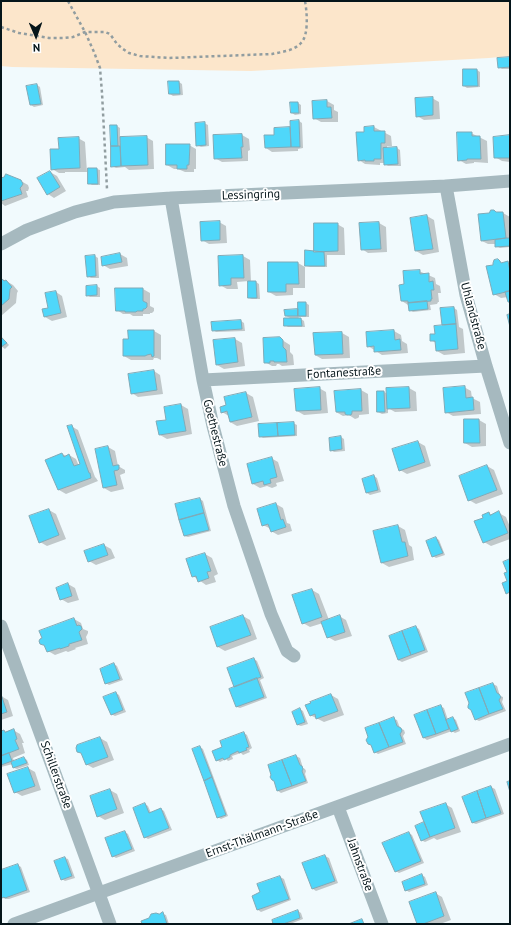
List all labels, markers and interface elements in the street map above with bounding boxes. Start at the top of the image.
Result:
north arrow [16,16,56,56]
text: N [33,41,40,55]
street label: Lessingring [222,187,280,203]
street label: Uhlandstraße [457,281,489,351]
street label: Fontanestraße [307,364,381,382]
street label: Goethestraße [200,398,230,468]
street label: Schillerstraße [37,739,75,811]
street label: Ernst-Thälmann-Straße [204,807,320,861]
street label: Jahnstraße [344,837,376,893]

